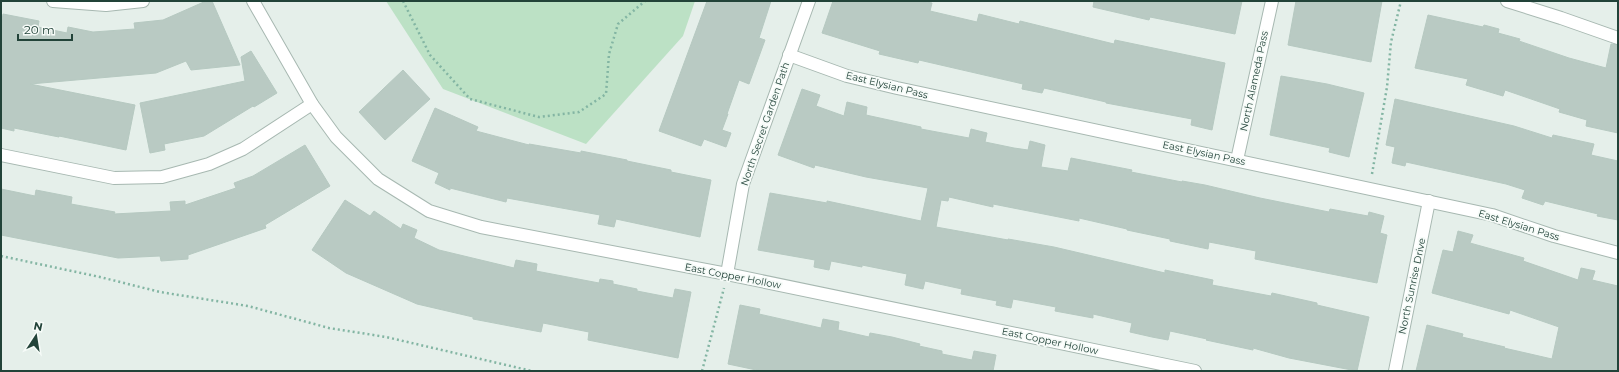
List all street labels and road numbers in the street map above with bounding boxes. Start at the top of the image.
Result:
street label: North Alameda Pass [1237,29,1271,132]
street label: North Secret Garden Path [738,60,792,188]
street label: East Elysian Pass [845,68,930,102]
street label: East Elysian Pass [1161,138,1247,168]
street label: East Elysian Pass [1477,206,1561,244]
street label: North Sunrise Drive [1395,237,1429,335]
street label: East Copper Hollow [684,260,783,292]
street label: East Copper Hollow [1001,324,1100,358]

